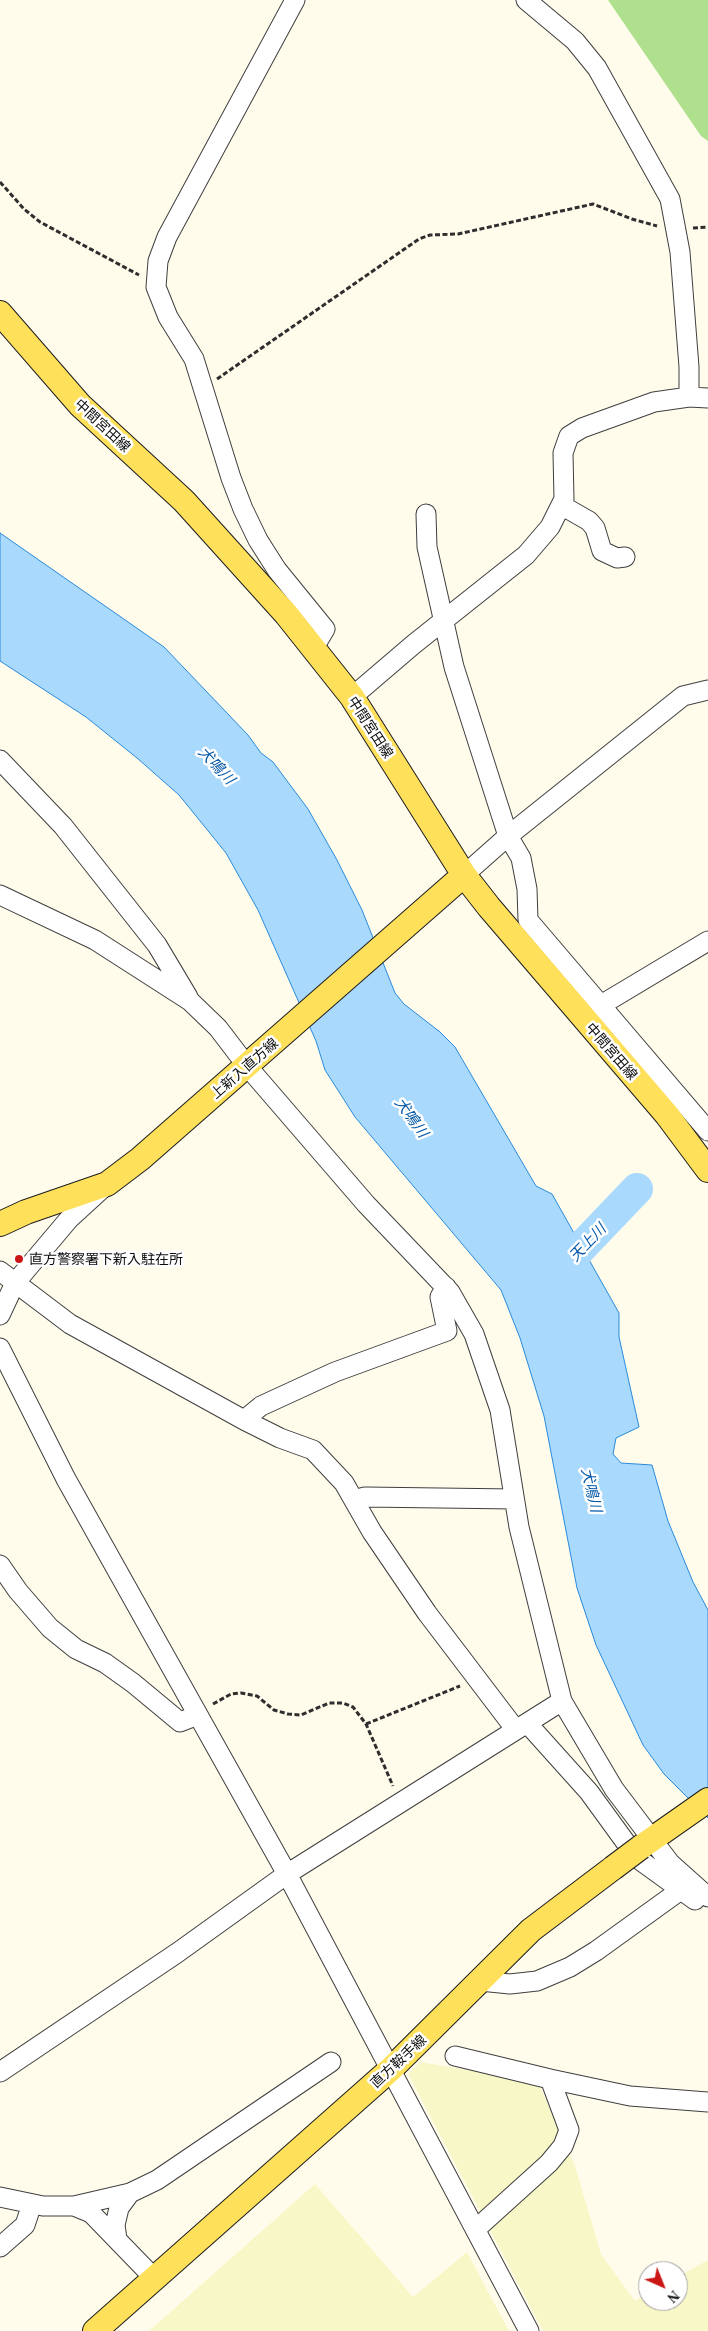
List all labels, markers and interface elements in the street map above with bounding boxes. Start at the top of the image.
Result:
street label: 中間宮田線 [72,395,134,455]
street label: 中間宮田線 [345,693,397,761]
water label: 犬鳴川 [195,742,239,788]
street label: 中間宮田線 [583,1019,641,1083]
street label: 上新入直方線 [207,1034,281,1102]
water label: 犬鳴川 [391,1094,433,1140]
water label: 天上川 [565,1220,609,1264]
place label: 直方警察署下新入駐在所 [29,1251,183,1267]
marker: 直方警察署下新入駐在所 [13,1253,25,1265]
water label: 犬鳴川 [578,1466,606,1514]
street label: 直方鞍手線 [367,2031,429,2091]
north arrow [638,2261,688,2311]
text: N [664,2288,682,2305]

